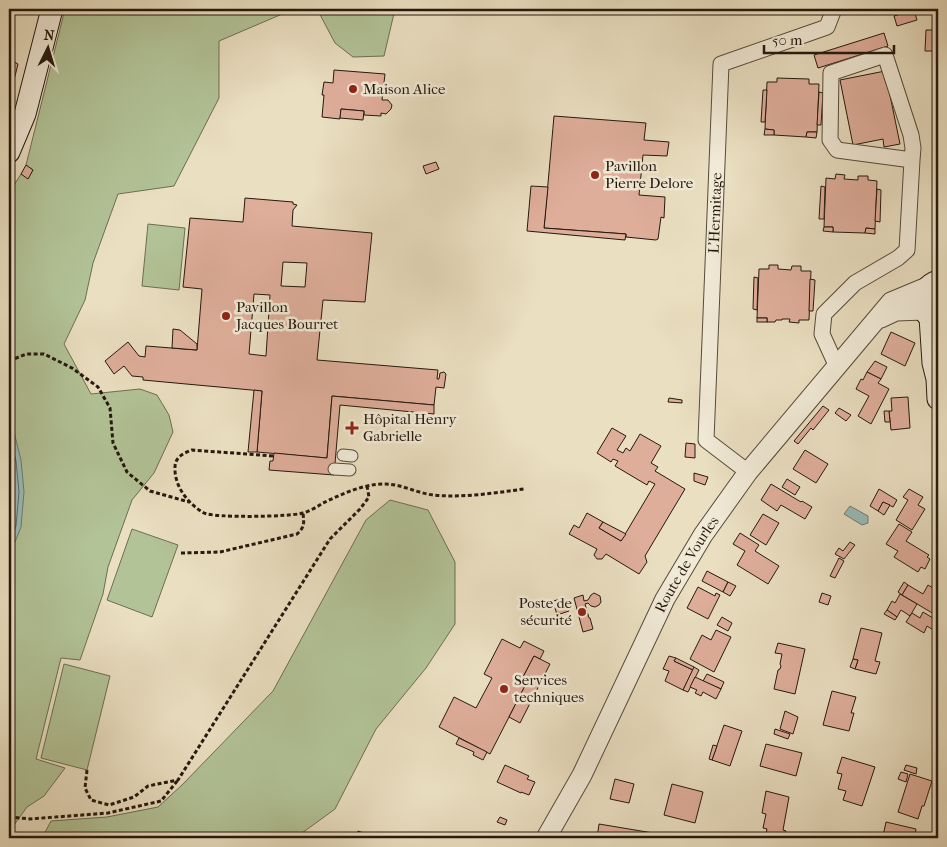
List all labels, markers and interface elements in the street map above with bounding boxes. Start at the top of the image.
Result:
north arrow [22,22,72,72]
scale bar [764,22,894,54]
text: N [43,27,55,45]
text: 50 m [772,31,803,49]
place label: Maison Alice [363,80,446,98]
marker: Maison Alice [347,83,359,95]
place label: Pavillon Pierre Delore [605,157,694,192]
marker: Pavillon Pierre Delore [589,169,601,181]
street label: L'Hermitage [704,171,726,254]
place label: Pavillon Jacques Bourret [235,298,339,333]
marker: Pavillon Jacques Bourret [220,310,232,322]
place label: Hôpital Henry Gabrielle [363,410,458,445]
marker: Hôpital Henry Gabrielle [345,421,359,435]
street label: Route de Vourles [651,512,723,615]
place label: Poste de sécurité [519,594,573,629]
marker: Poste de sécurité [576,606,588,618]
place label: Services techniques [514,671,584,706]
marker: Services techniques [498,683,510,695]

